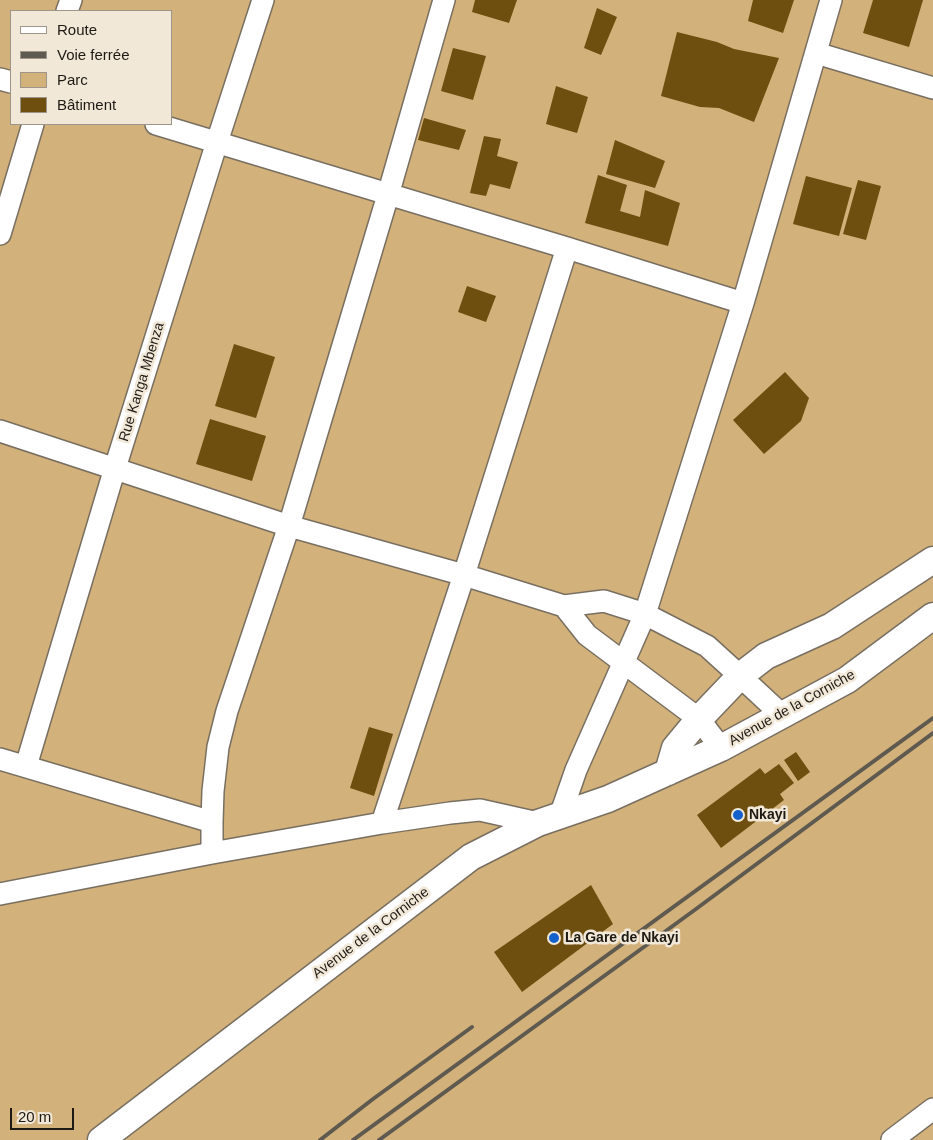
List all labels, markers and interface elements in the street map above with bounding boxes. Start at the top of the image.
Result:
legend [10,10,172,125]
text: Route [57,21,97,38]
text: Voie ferrée [57,46,130,63]
text: Parc [57,71,88,88]
text: Bâtiment [57,96,116,113]
street label: Rue Kanga Mbenza [116,320,168,444]
street label: Avenue de la Corniche [726,666,858,750]
place label: Nkayi [749,807,786,823]
marker: Nkayi [731,808,745,822]
street label: Avenue de la Corniche [309,884,433,982]
place label: La Gare de Nkayi [565,930,679,946]
marker: La Gare de Nkayi [547,931,561,945]
scale bar [12,1098,76,1130]
text: 20 m [18,1108,51,1125]

